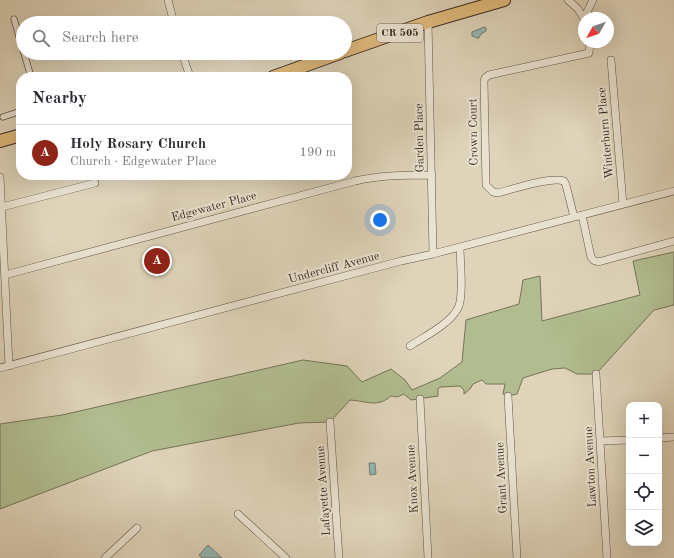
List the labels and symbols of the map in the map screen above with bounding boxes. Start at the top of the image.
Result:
north arrow [578,12,614,48]
road number: CR 505 [377,24,423,42]
street label: Winterburn Place [596,86,616,179]
street label: Crown Court [467,98,481,166]
street label: Garden Place [413,103,427,173]
street label: Edgewater Place [170,190,258,224]
your location [370,210,390,230]
pin: A [144,246,170,276]
street label: Undercliff Avenue [287,250,381,286]
street label: Lawton Avenue [583,426,599,508]
street label: Grant Avenue [494,441,510,514]
street label: Knox Avenue [405,444,421,514]
street label: Lafayette Avenue [315,445,333,536]

